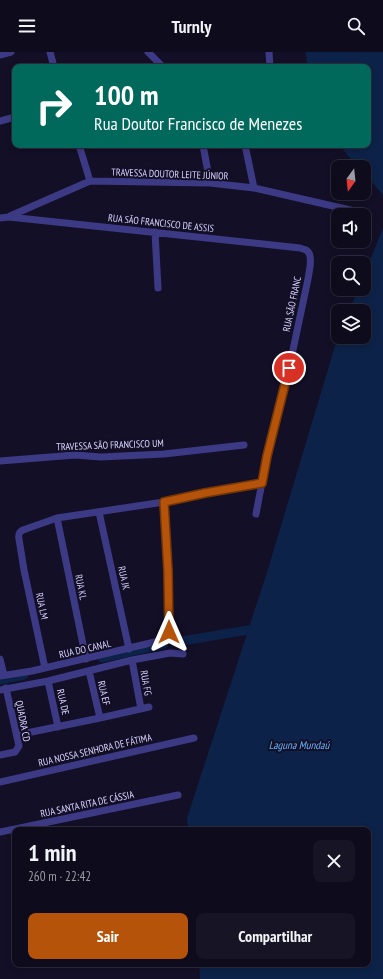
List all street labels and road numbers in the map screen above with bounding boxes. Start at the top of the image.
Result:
street label: TRAVESSA DOUTOR LEITE JÚNIOR [111,165,229,183]
street label: RUA SÃO FRANCISCO DE ASSIS [108,211,214,235]
street label: RUA SÃO FRANC [280,275,304,333]
street label: TRAVESSA SÃO FRANCISCO UM [56,437,164,453]
street label: RUA JK [115,565,133,591]
street label: RUA KL [72,573,90,602]
street label: RUA LM [33,591,51,621]
street label: RUA DO CANAL [58,637,113,661]
street label: RUA FG [137,669,155,697]
street label: RUA EF [95,679,113,707]
street label: RUA DE [54,688,72,716]
street label: QUADRA CD [13,699,33,743]
street label: RUA NOSSA SENHORA DE FÁTIMA [37,731,153,769]
street label: RUA SANTA RITA DE CÁSSIA [39,788,135,820]

